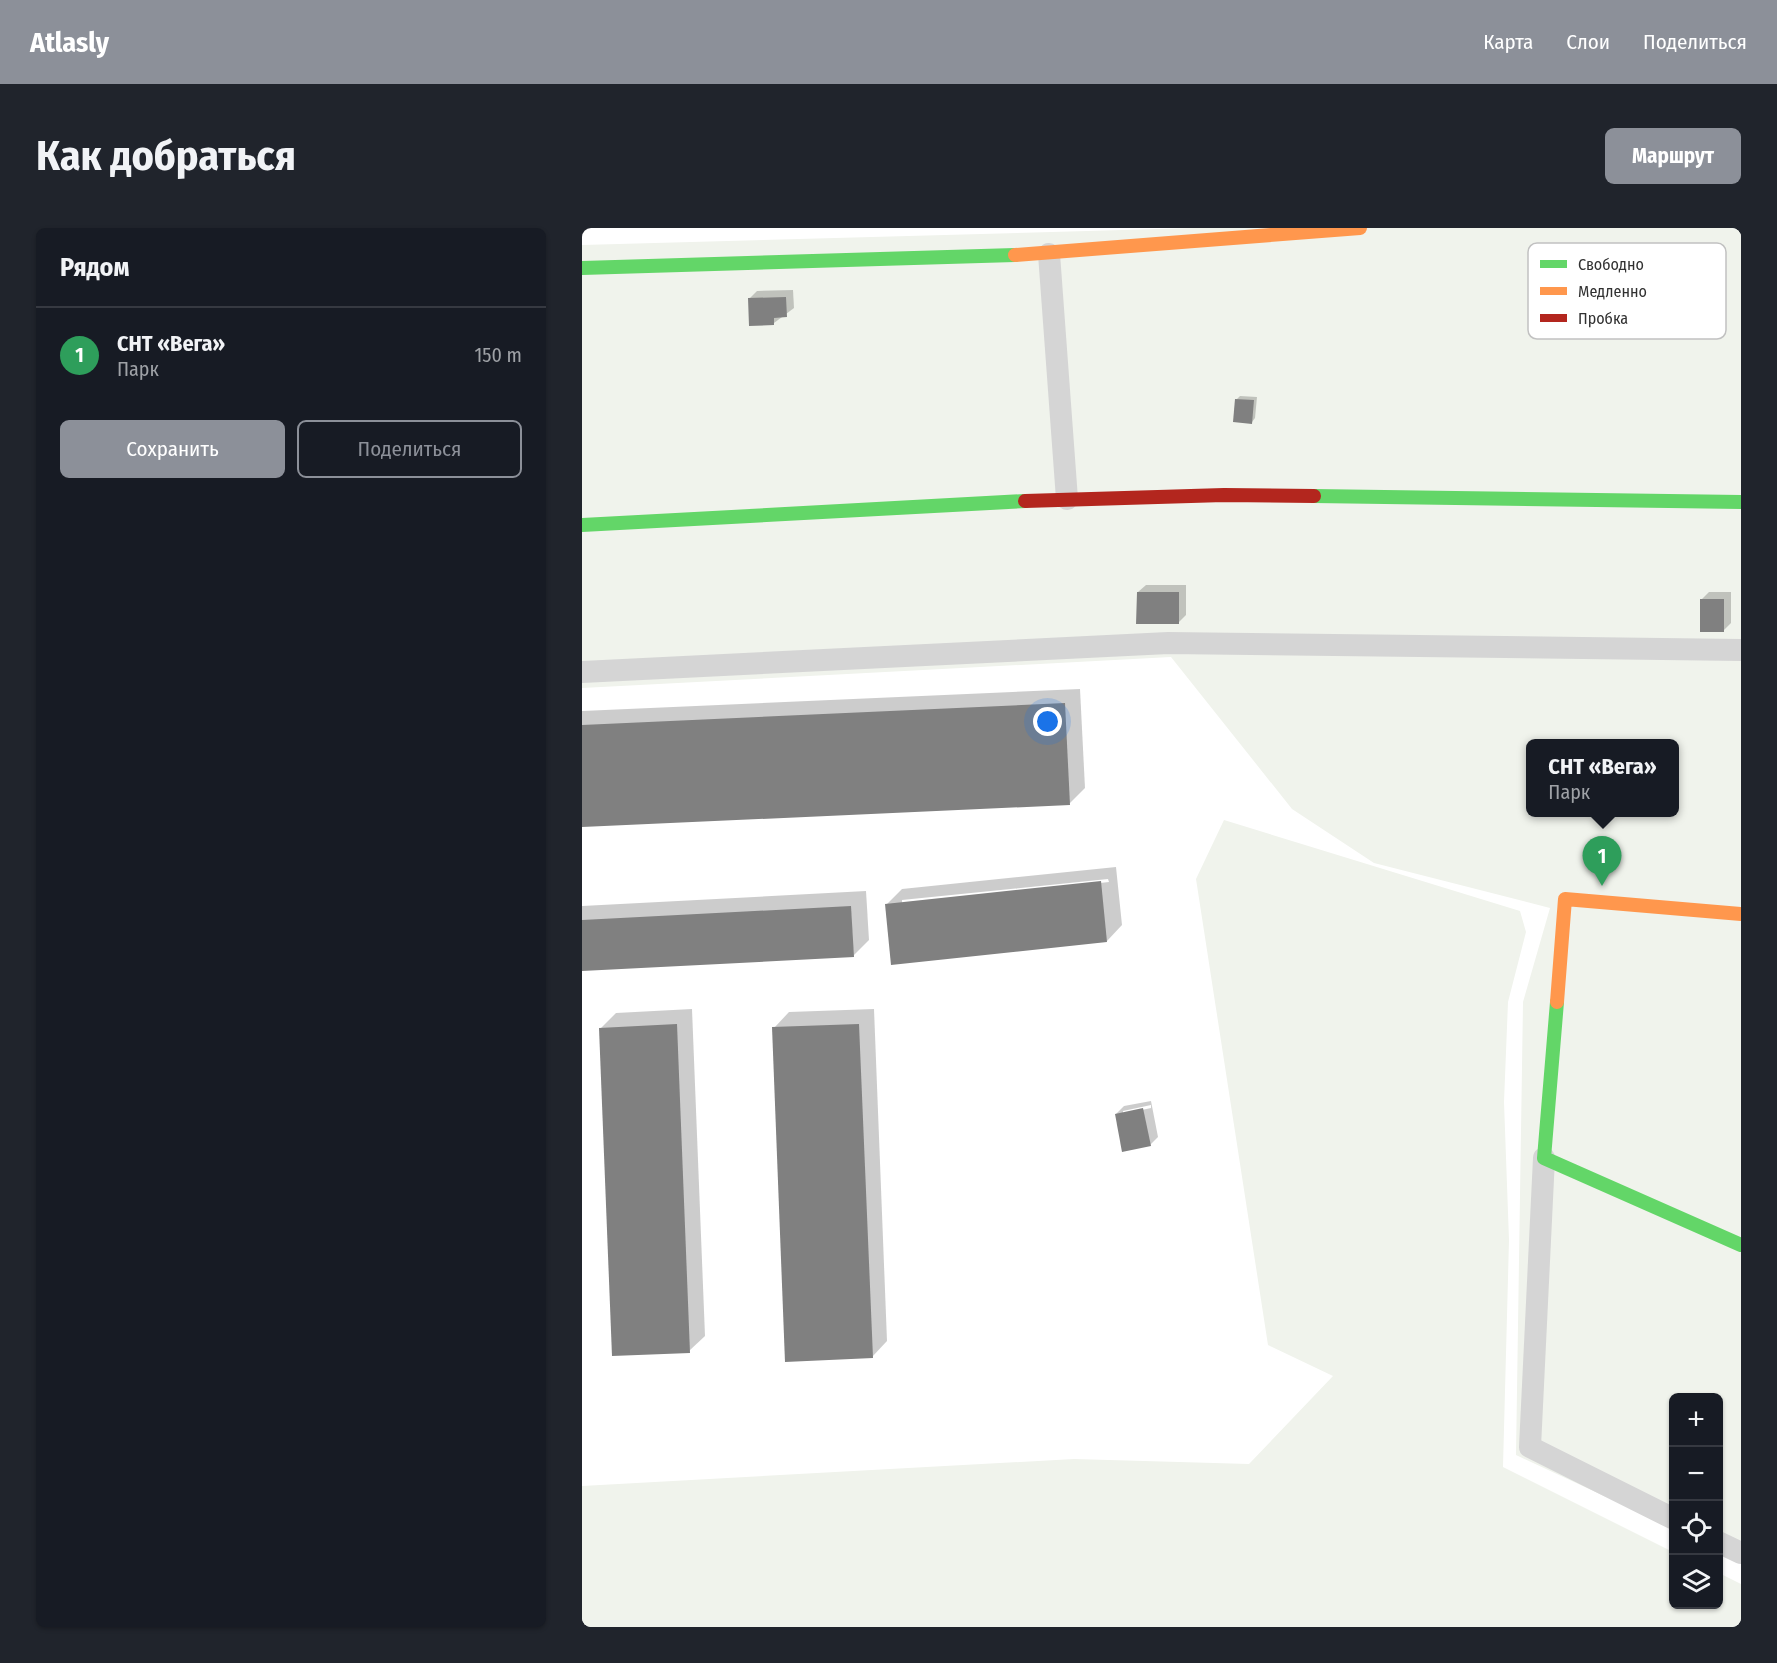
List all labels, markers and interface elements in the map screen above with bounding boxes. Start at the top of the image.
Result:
text: Atlasly [30,26,109,59]
text: Карта [1483,29,1533,55]
text: Слои [1566,29,1610,55]
text: Поделиться [1643,29,1747,55]
button: Маршрут [1605,128,1741,184]
text: Как добраться [36,131,296,181]
legend [1528,243,1726,339]
text: Рядом [60,252,129,283]
text: Свободно [1578,255,1644,274]
text: Медленно [1578,282,1647,301]
text: Пробка [1578,309,1628,328]
text: СНТ «Вега» [117,330,225,357]
text: 1 [75,343,84,367]
text: 150 m [475,343,522,367]
text: Парк [117,357,159,381]
button: Сохранить [60,420,285,478]
button: Поделиться [297,420,522,478]
your location [1033,707,1062,736]
popup [1526,739,1679,817]
text: СНТ «Вега» [1548,753,1657,780]
text: Парк [1548,780,1590,804]
pin: 1 [1582,836,1622,886]
map controls [1669,1393,1723,1609]
button: + [1669,1393,1723,1447]
button: − [1669,1447,1723,1501]
button: locate [1669,1501,1723,1555]
button: layers [1669,1555,1723,1609]

